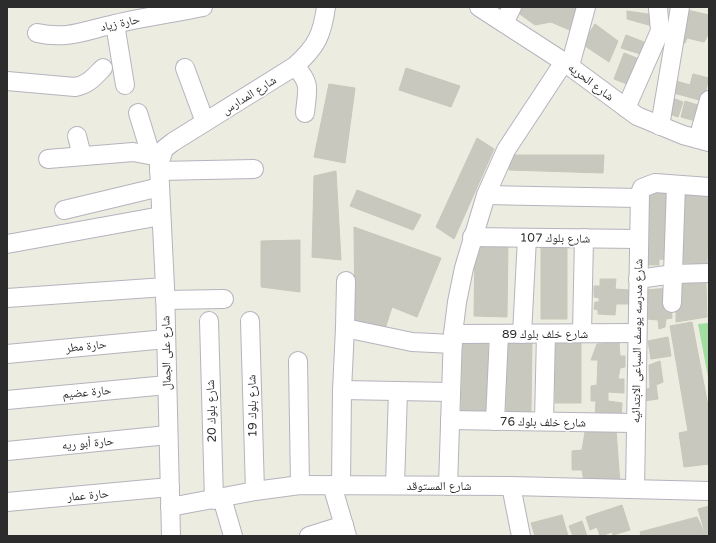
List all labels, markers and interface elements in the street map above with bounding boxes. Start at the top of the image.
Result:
street label: حارة زياد [99,12,141,34]
street label: شارع الحريه [565,60,617,105]
street label: شارع المدارس [219,73,279,118]
street label: شارع بلوك 107 [520,230,590,247]
street label: شارع مدرسه يوسف السباعى الابتدائيه [629,259,646,423]
street label: شارع على الجمال [158,315,175,391]
street label: شارع خلف بلوك 89 [502,327,588,342]
street label: حارة مطر [64,337,108,355]
street label: شارع بلوك 19 [244,374,261,437]
street label: شارع بلوك 20 [203,379,220,443]
street label: حارة عضيم [62,383,113,402]
street label: شارع خلف بلوك 76 [500,414,586,431]
street label: حارة أبو ريه [61,434,115,453]
street label: شارع المستوقد [407,479,472,494]
street label: حارة عمار [65,486,110,504]

